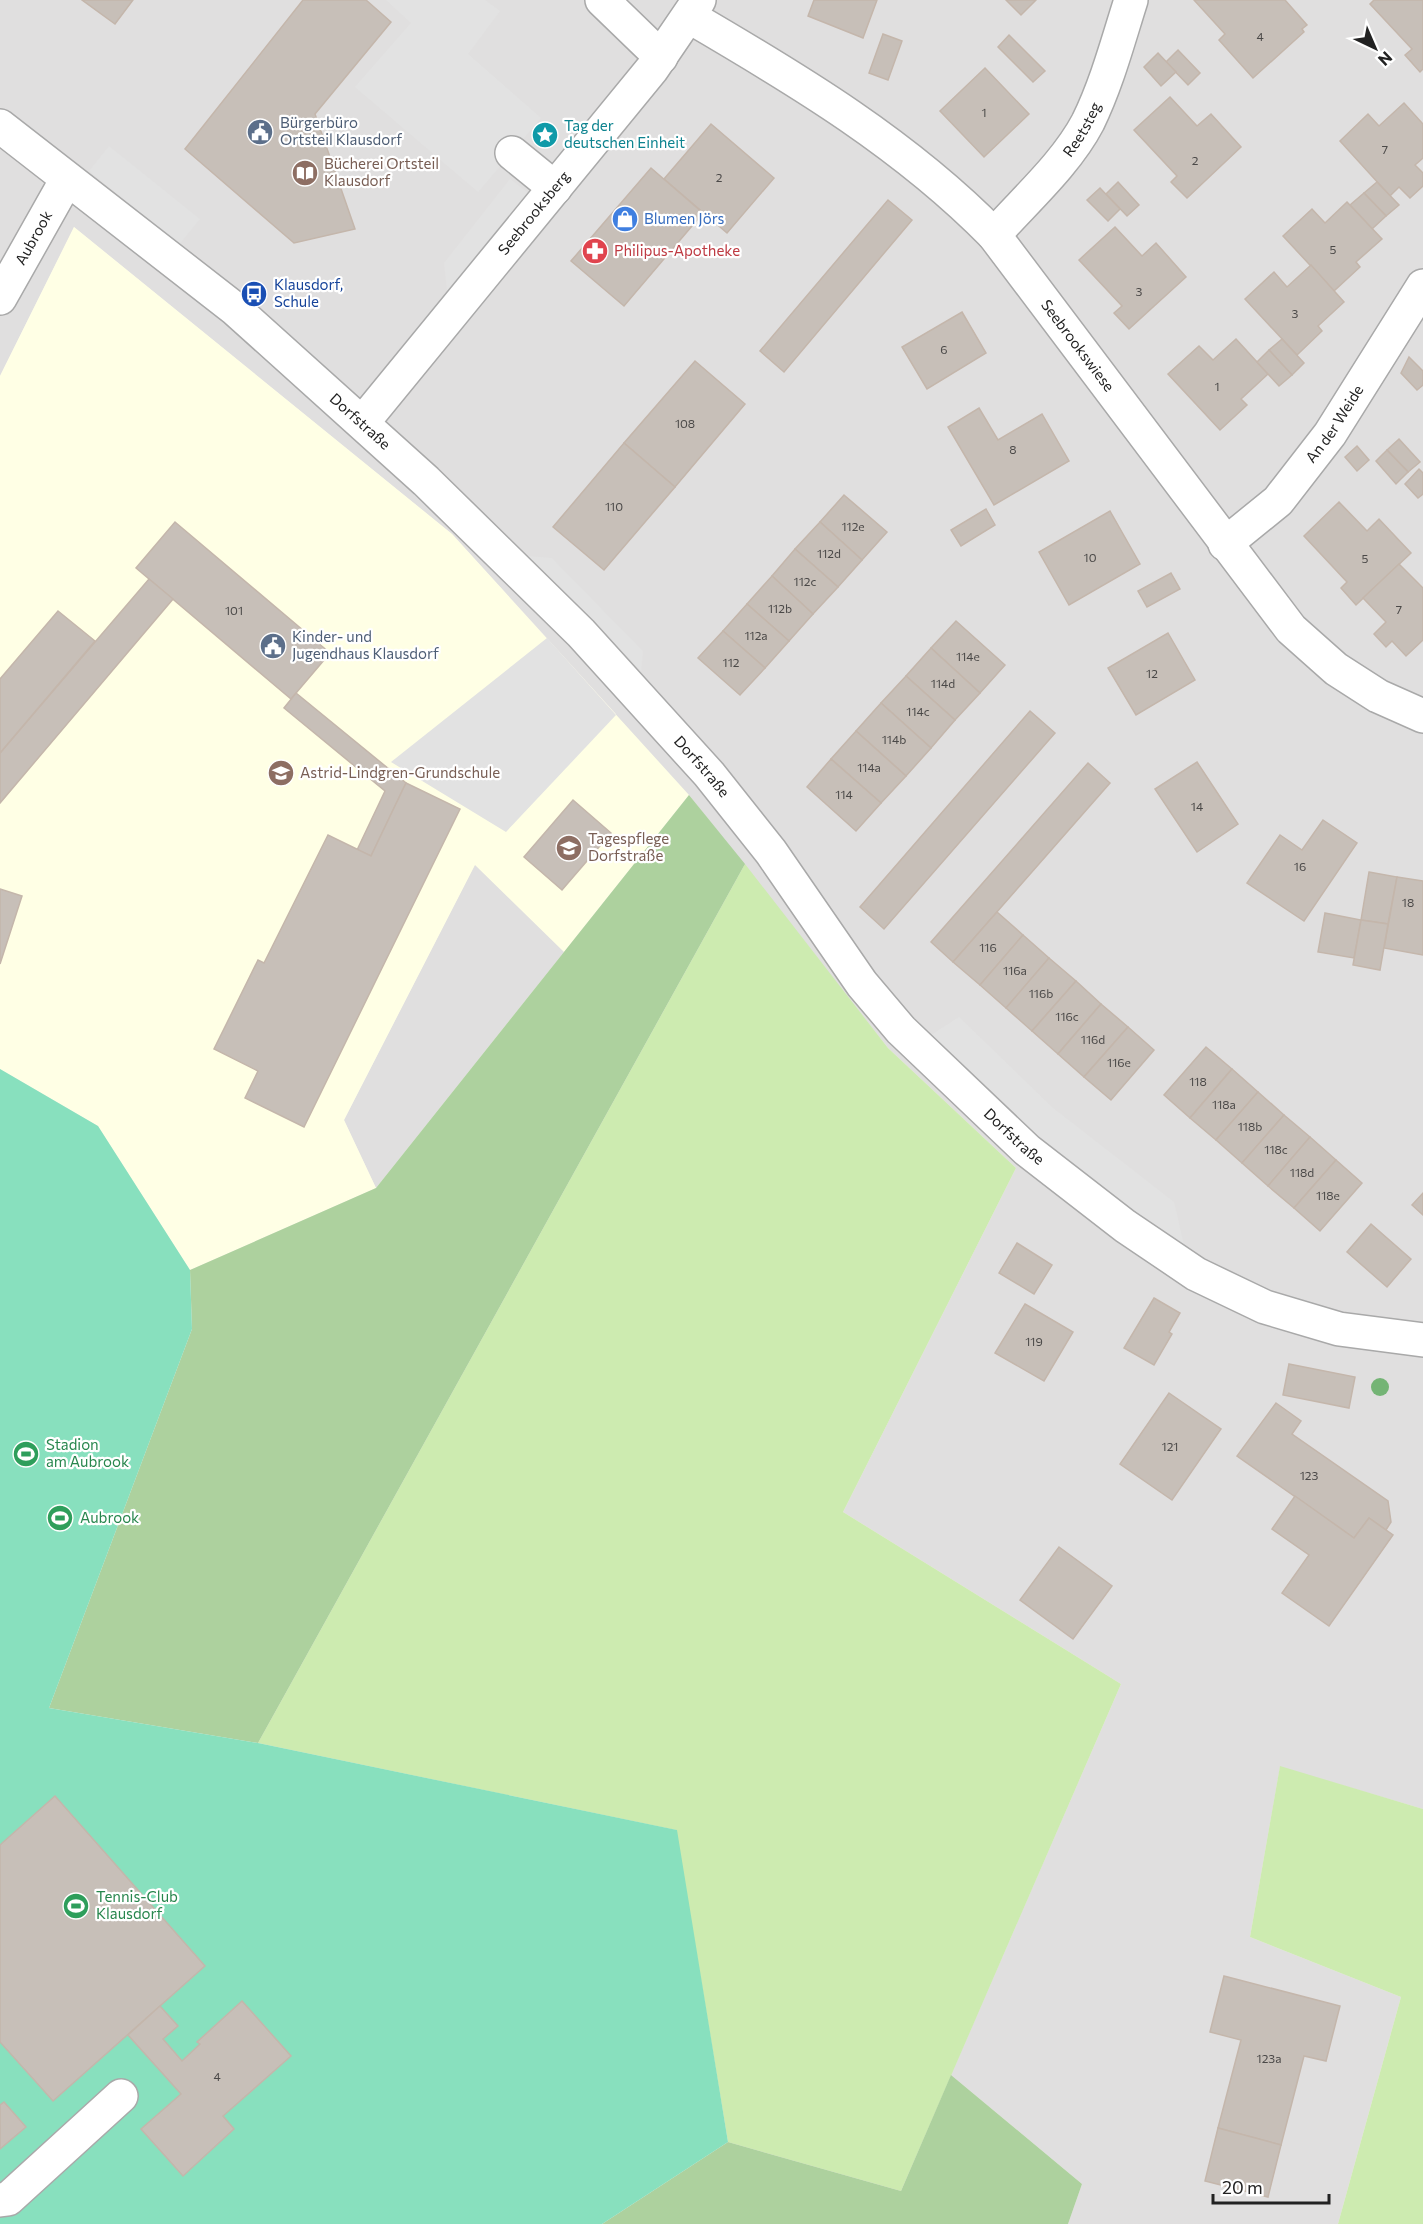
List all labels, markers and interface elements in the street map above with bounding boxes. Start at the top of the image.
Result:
north arrow [1345,18,1405,78]
house number: 4 [1256,29,1264,43]
text: N [1375,48,1397,70]
street label: Reetsteg [1058,99,1104,160]
house number: 1 [981,105,987,119]
place label: Bürgerbüro Ortsteil Klausdorf [280,113,402,148]
place label: Tag der deutschen Einheit [564,116,685,151]
public building icon: Bürgerbüro Ortsteil Klausdorf [245,117,275,147]
place icon: Tag der deutschen Einheit [530,120,560,150]
house number: 7 [1382,142,1388,156]
house number: 2 [1192,153,1199,167]
place label: Bücherei Ortsteil Klausdorf [324,154,439,189]
library icon: Bücherei Ortsteil Klausdorf [290,158,320,188]
street label: Seebrooksberg [494,167,573,258]
house number: 2 [716,170,723,184]
shop icon: Blumen Jörs [610,204,640,234]
street label: Aubrook [11,207,55,268]
place label: Blumen Jörs [644,209,724,227]
pharmacy icon: Philipus-Apotheke [580,236,610,266]
place label: Philipus-Apotheke [614,241,740,259]
house number: 5 [1330,242,1337,256]
place label: Klausdorf, Schule [274,275,343,310]
bus stop icon: Klausdorf, Schule [239,279,269,309]
house number: 3 [1136,284,1143,298]
street label: Seebrookswiese [1038,296,1119,395]
house number: 3 [1292,306,1299,320]
house number: 6 [940,342,948,356]
house number: 1 [1214,379,1220,393]
street label: An der Weide [1301,381,1367,466]
street label: Dorfstraße [327,389,395,453]
house number: 108 [675,416,695,430]
house number: 8 [1009,442,1017,456]
house number: 110 [605,499,623,513]
house number: 112e [841,519,865,533]
house number: 112d [817,546,841,560]
house number: 10 [1084,550,1097,564]
house number: 5 [1362,551,1369,565]
house number: 112c [794,574,816,588]
house number: 112b [768,601,792,615]
house number: 7 [1396,602,1402,616]
house number: 101 [225,603,243,617]
place label: Kinder- und Jugendhaus Klausdorf [292,627,439,662]
house number: 112a [744,628,768,642]
public building icon: Kinder- und Jugendhaus Klausdorf [258,631,288,661]
house number: 114e [956,649,980,663]
house number: 112 [723,655,740,669]
house number: 12 [1146,666,1158,680]
house number: 114d [931,676,955,690]
house number: 114c [906,704,930,718]
street label: Dorfstraße [671,732,734,800]
house number: 114b [882,732,906,746]
school or university icon: Astrid-Lindgren-Grundschule [266,758,296,788]
house number: 114a [857,760,881,774]
place label: Astrid-Lindgren-Grundschule [300,763,500,781]
house number: 114 [835,787,853,801]
house number: 14 [1191,799,1203,813]
place label: Tagespflege Dorfstraße [588,829,669,864]
school or university icon: Tagespflege Dorfstraße [554,833,584,863]
house number: 16 [1294,859,1306,873]
house number: 18 [1402,895,1414,909]
house number: 116 [979,940,997,954]
house number: 116a [1003,963,1027,977]
house number: 116b [1029,986,1053,1000]
house number: 116c [1055,1009,1079,1023]
house number: 116d [1081,1032,1105,1046]
house number: 116e [1107,1055,1131,1069]
house number: 118 [1189,1074,1207,1088]
house number: 118a [1212,1097,1236,1111]
street label: Dorfstraße [981,1104,1048,1168]
house number: 118b [1238,1119,1262,1133]
house number: 118c [1264,1142,1288,1156]
house number: 118d [1290,1165,1314,1179]
house number: 118e [1316,1188,1340,1202]
house number: 119 [1025,1334,1043,1348]
place label: Stadion am Aubrook [46,1435,129,1470]
sports icon: Stadion am Aubrook [11,1439,41,1469]
house number: 121 [1162,1439,1178,1453]
house number: 123 [1300,1468,1318,1482]
sports icon: Aubrook [45,1503,75,1533]
place label: Aubrook [80,1508,139,1526]
place label: Tennis-Club Klausdorf [96,1887,178,1922]
sports icon: Tennis-Club Klausdorf [61,1891,91,1921]
house number: 123a [1257,2051,1281,2065]
house number: 4 [213,2069,221,2083]
scale bar [1213,2167,1328,2205]
text: 20 m [1222,2176,1263,2198]

